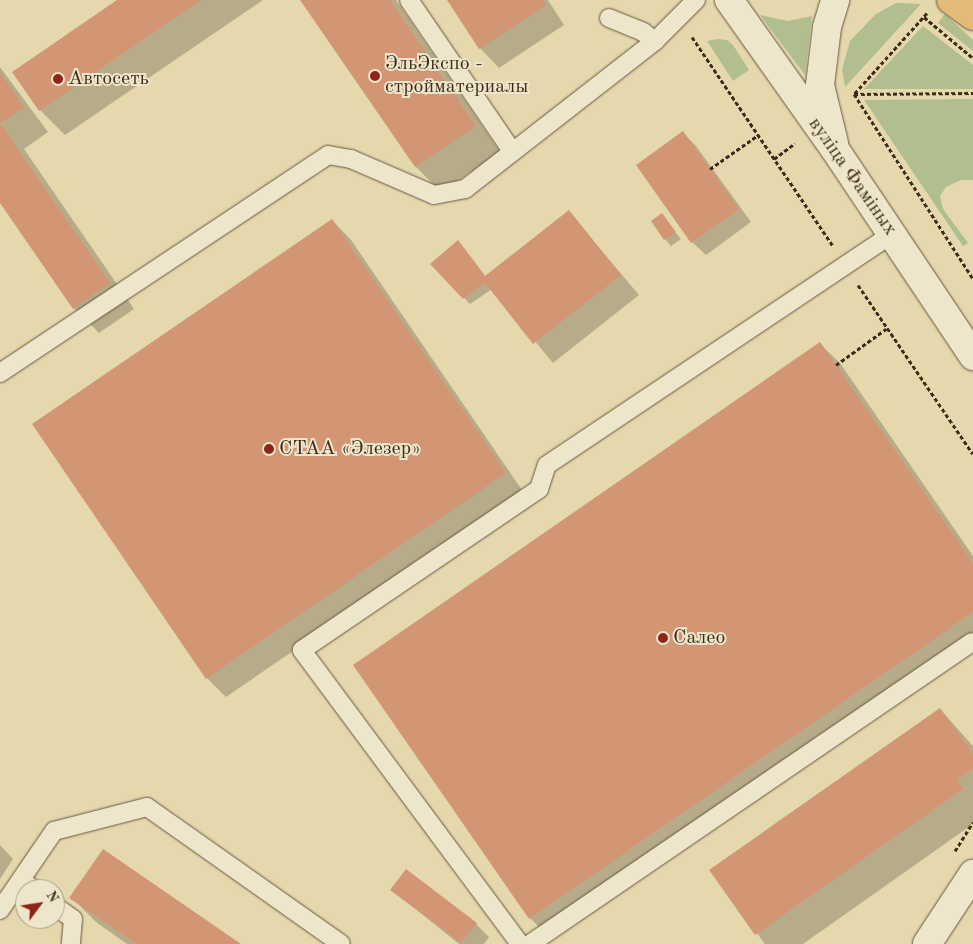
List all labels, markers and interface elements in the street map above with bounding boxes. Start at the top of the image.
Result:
place label: ЭльЭкспо - стройматериалы [385,52,529,99]
place label: Автосеть [68,67,149,91]
marker: ЭльЭкспо - стройматериалы [369,70,381,82]
marker: Автосеть [52,73,64,85]
street label: вуліца Фаміных [802,113,902,241]
place label: СТАА «Элезер» [279,437,421,461]
marker: СТАА «Элезер» [263,443,275,455]
place label: Салео [673,626,725,650]
marker: Салео [657,632,669,644]
north arrow [15,879,65,929]
text: N [43,889,61,905]

